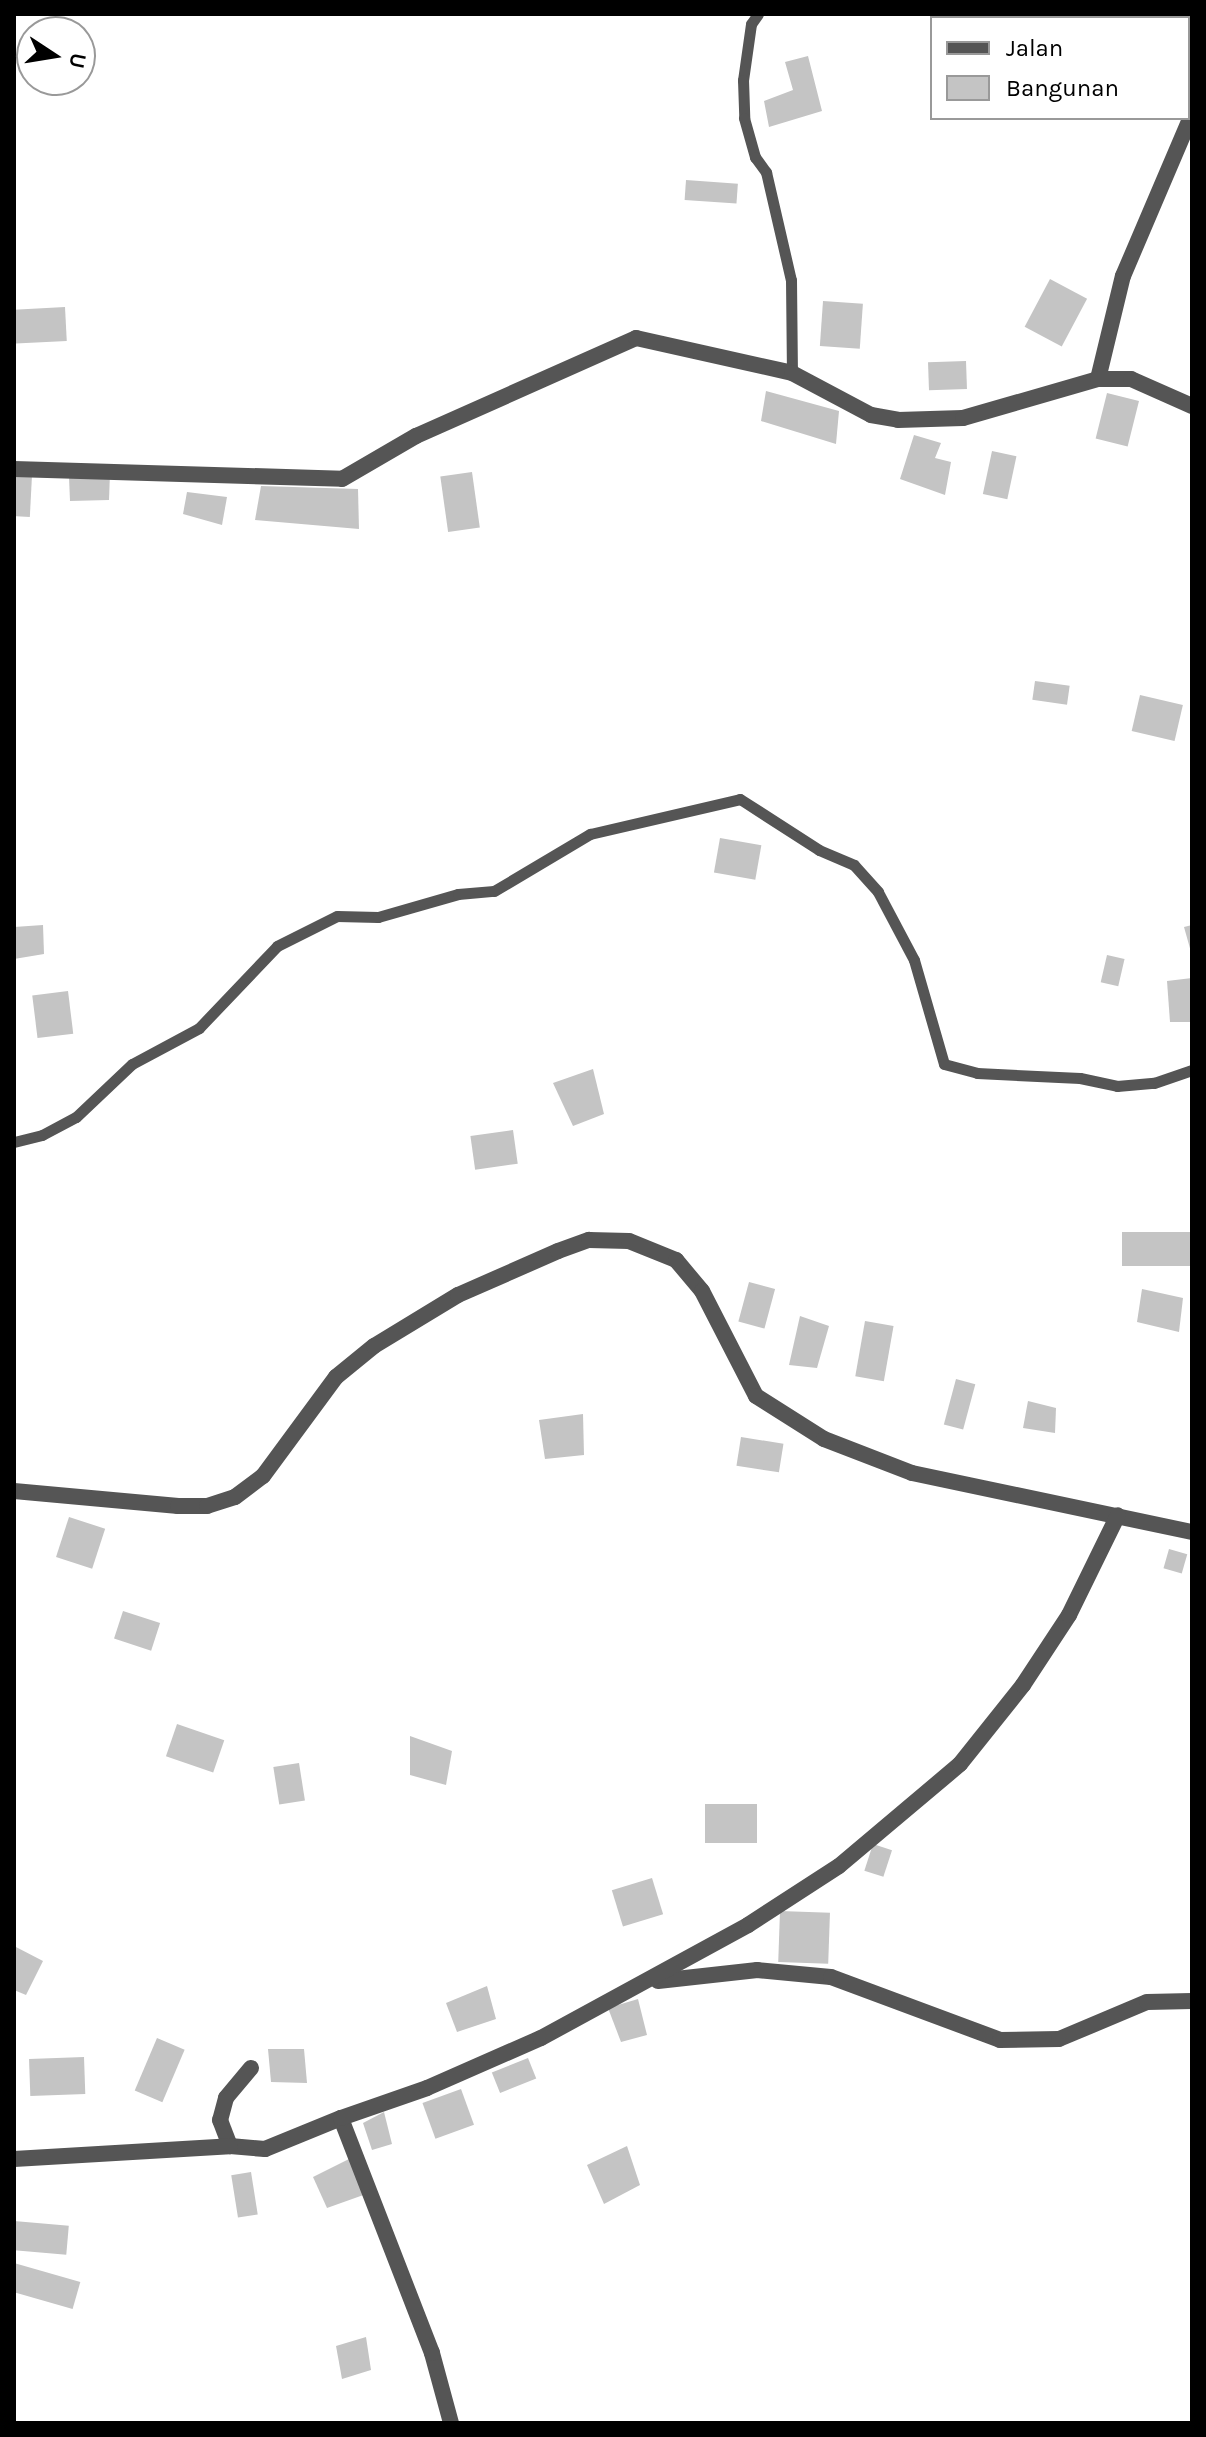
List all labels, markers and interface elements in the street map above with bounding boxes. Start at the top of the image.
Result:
north arrow [16,16,96,96]
legend [930,16,1190,120]
text: Jalan [1006,34,1063,62]
text: U [63,50,92,71]
text: Bangunan [1006,74,1119,102]

